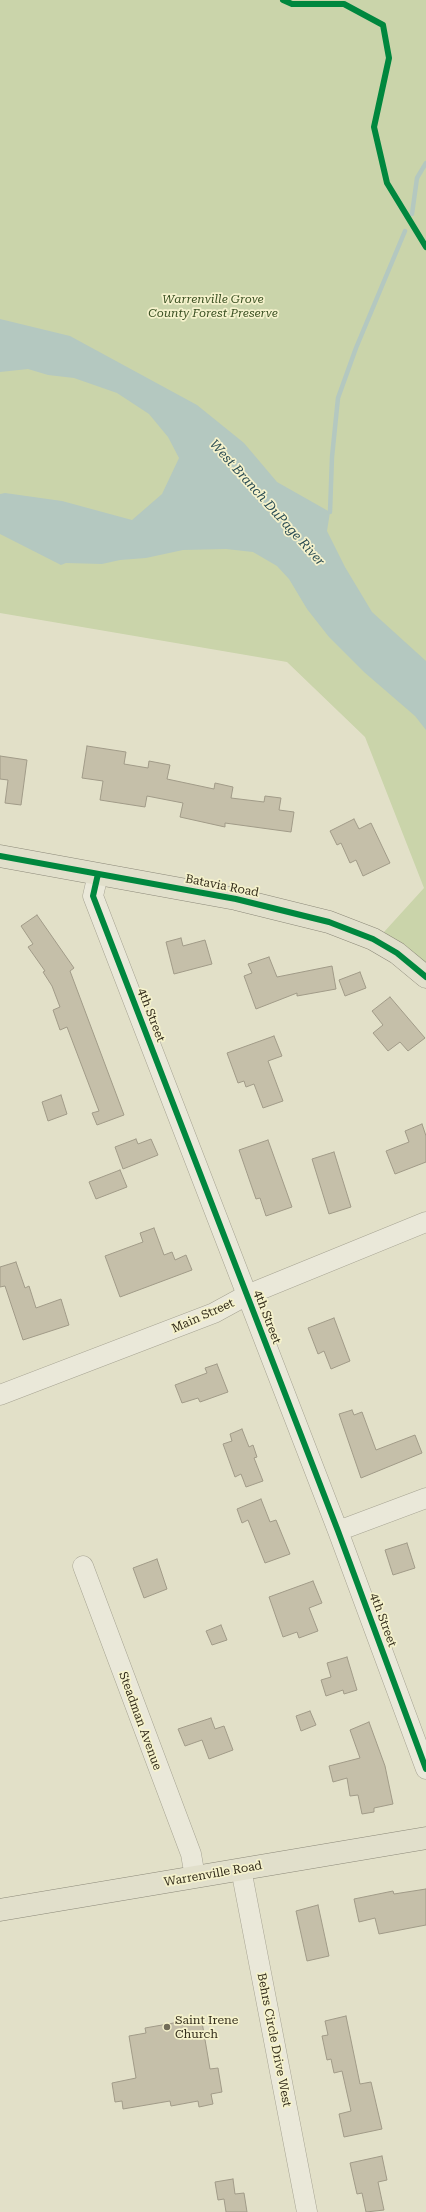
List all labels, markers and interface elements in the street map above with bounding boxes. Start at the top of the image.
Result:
park label: Warrenville Grove County Forest Preserve [148,292,278,320]
water label: West Branch DuPage River [206,437,328,569]
street label: Batavia Road [184,872,260,900]
street label: 4th Street [134,986,168,1044]
street label: 4th Street [250,1288,284,1346]
street label: Main Street [170,1296,236,1336]
street label: 4th Street [367,1591,399,1649]
street label: Steadman Avenue [116,1670,164,1772]
street label: Warrenville Road [163,1858,263,1890]
street label: Behrs Circle Drive West [254,1972,294,2108]
place label: Saint Irene Church [175,2013,238,2041]
marker: Saint Irene Church [162,2022,172,2032]

